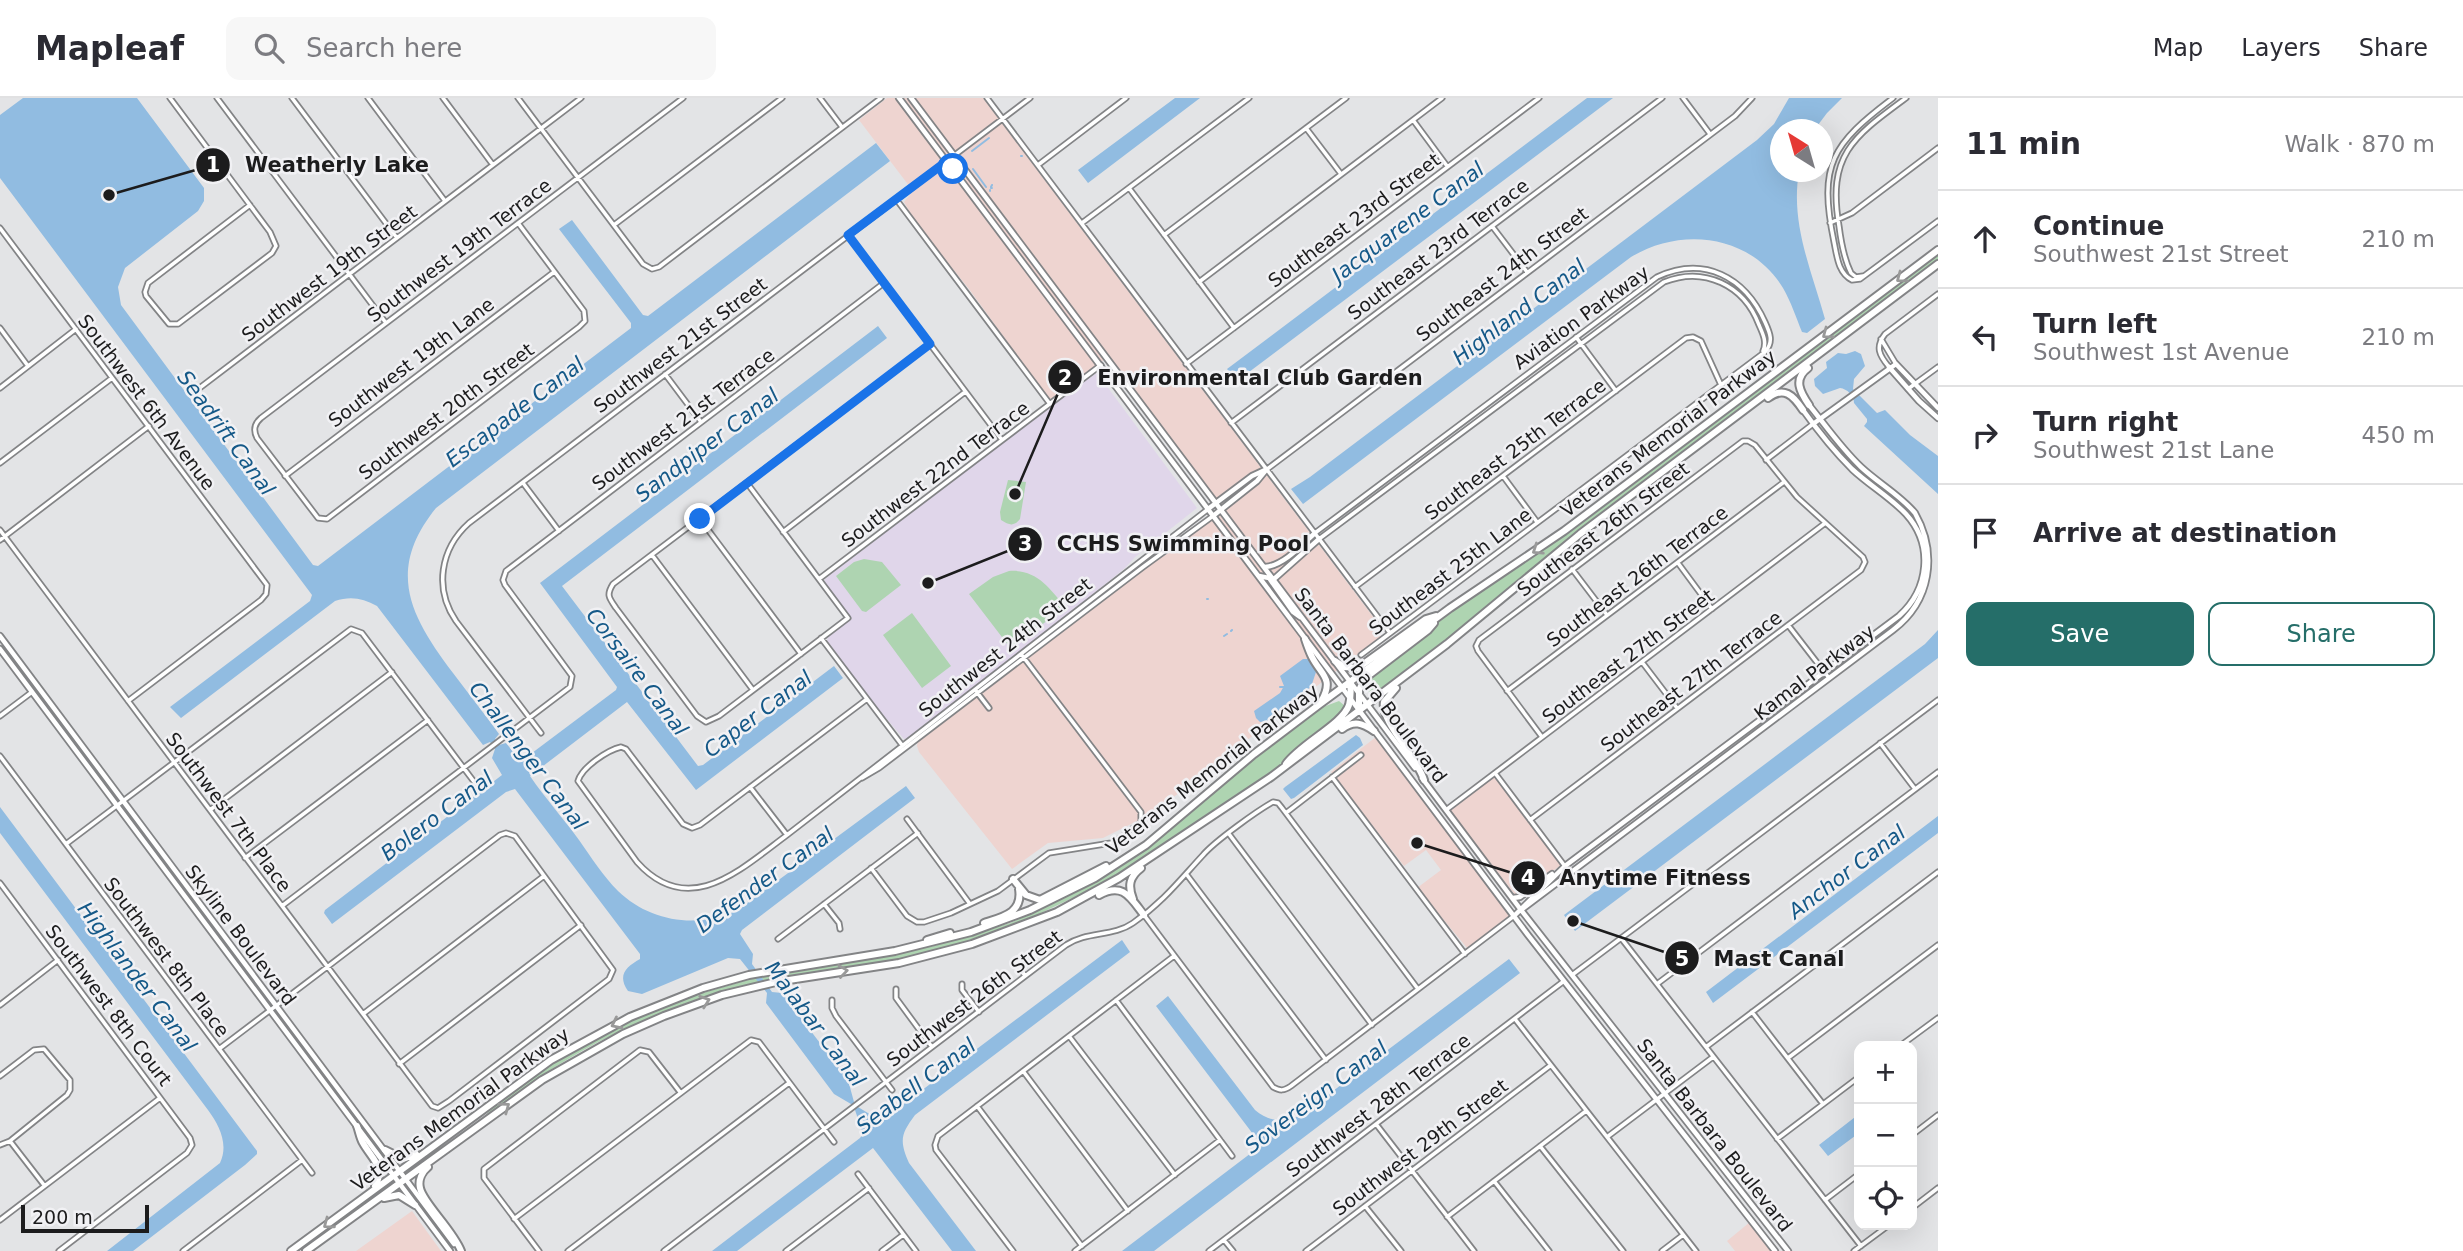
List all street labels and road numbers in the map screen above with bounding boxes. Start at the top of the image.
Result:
street label: Southeast 23rd Street [1264,148,1444,292]
street label: Southwest 19th Terrace [363,174,555,326]
street label: Southeast 23rd Terrace [1343,174,1533,324]
street label: Southwest 19th Street [237,200,421,346]
street label: Southeast 24th Street [1412,202,1592,346]
street label: Aviation Parkway [1509,260,1653,374]
street label: Southwest 21st Street [589,273,771,417]
street label: Southwest 19th Lane [324,293,498,431]
street label: Southwest 6th Avenue [74,310,220,494]
street label: Southwest 20th Street [354,338,538,484]
street label: Southwest 21st Terrace [588,343,778,495]
street label: Veterans Memorial Parkway [1556,345,1780,521]
street label: Southeast 25th Terrace [1420,374,1610,524]
street label: Southwest 22nd Terrace [837,396,1033,552]
street label: Southeast 26th Street [1513,457,1693,601]
street label: Southeast 26th Terrace [1542,501,1732,651]
street label: Southeast 25th Lane [1364,503,1536,639]
street label: Southwest 24th Street [914,573,1096,721]
street label: Santa Barbara Boulevard [1290,583,1452,787]
street label: Southeast 27th Street [1538,584,1718,728]
street label: Southeast 27th Terrace [1596,606,1786,756]
street label: Kamal Parkway [1750,620,1878,724]
street label: Veterans Memorial Parkway [1101,679,1323,859]
street label: Southwest 7th Place [162,728,296,896]
street label: Skyline Boulevard [181,860,301,1010]
street label: Southwest 8th Place [100,873,234,1041]
street label: Southwest 8th Court [41,920,177,1090]
street label: Southwest 26th Street [882,925,1066,1071]
street label: Veterans Memorial Parkway [347,1023,573,1195]
street label: Southwest 28th Terrace [1282,1029,1474,1181]
street label: Santa Barbara Boulevard [1633,1034,1797,1236]
street label: Southwest 29th Street [1328,1074,1512,1220]

